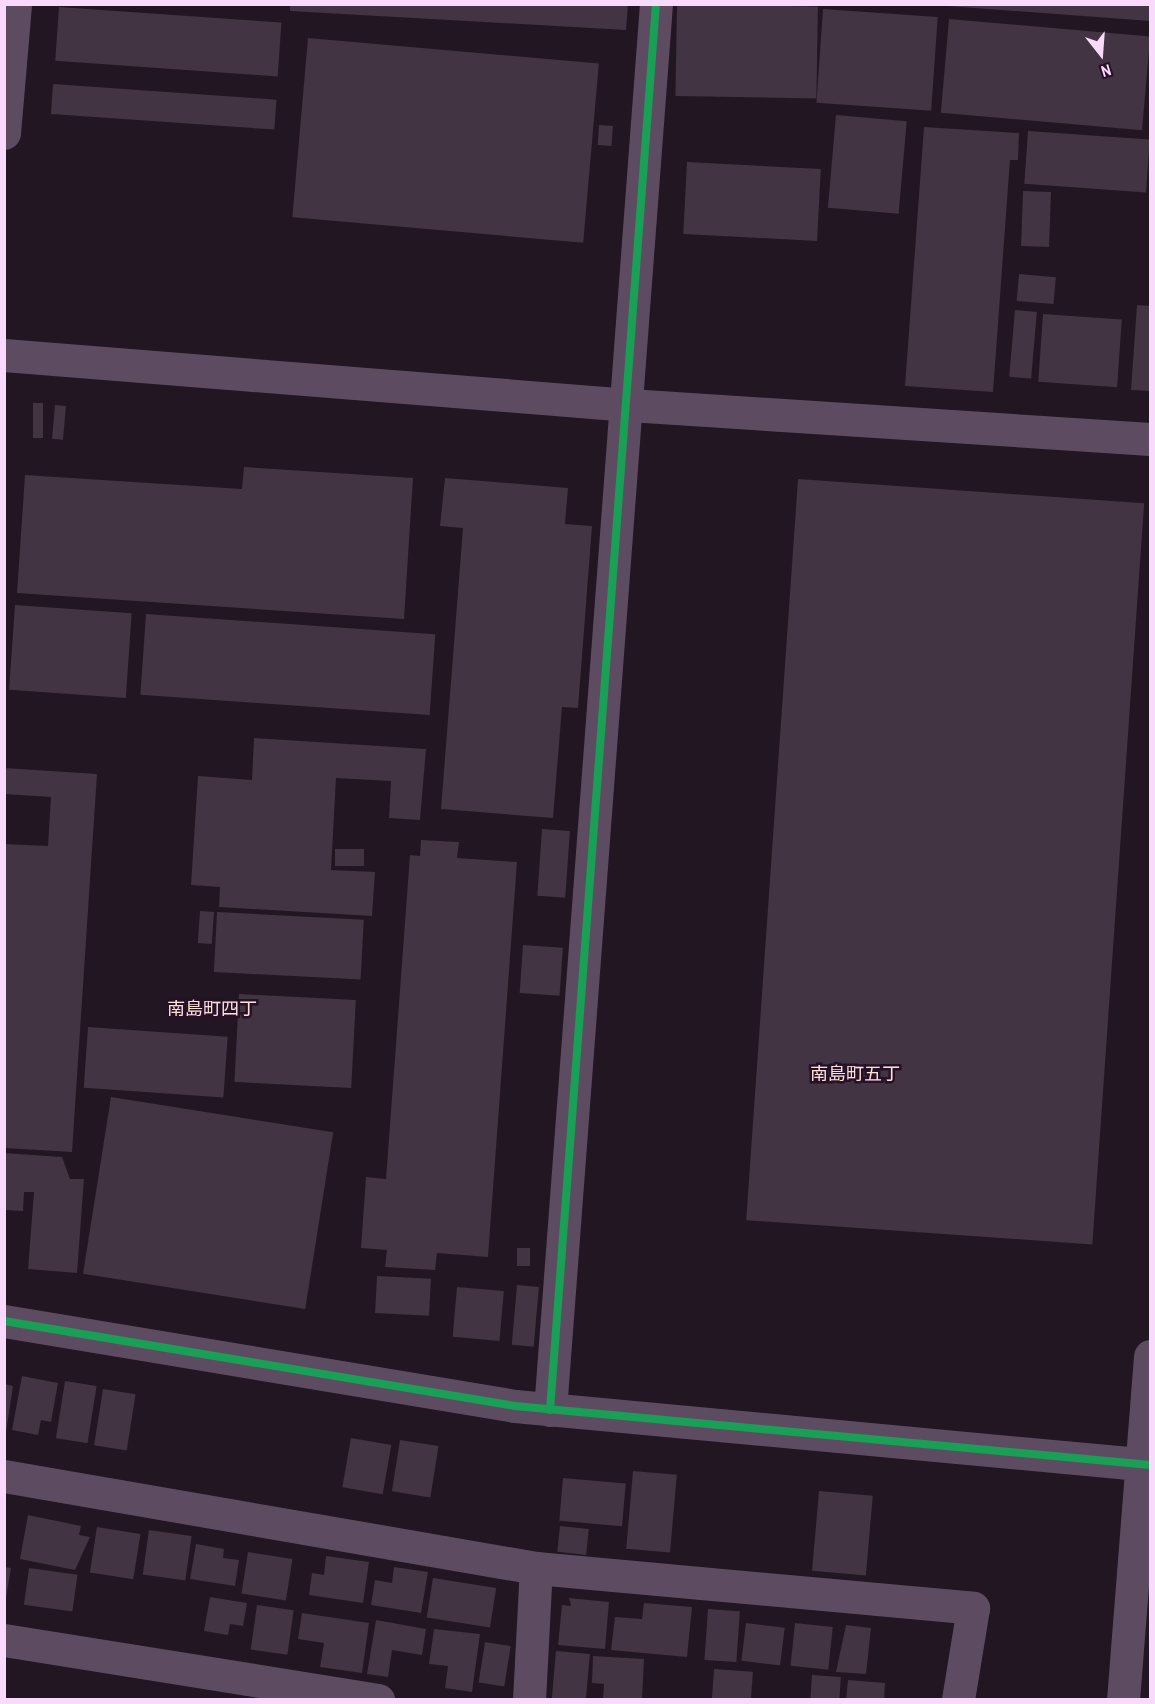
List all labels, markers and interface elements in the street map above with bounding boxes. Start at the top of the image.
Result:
north arrow [1071,24,1131,84]
text: N [1099,59,1114,83]
district label: 南島町四丁 [167,998,257,1020]
district label: 南島町五丁 [810,1063,900,1085]

